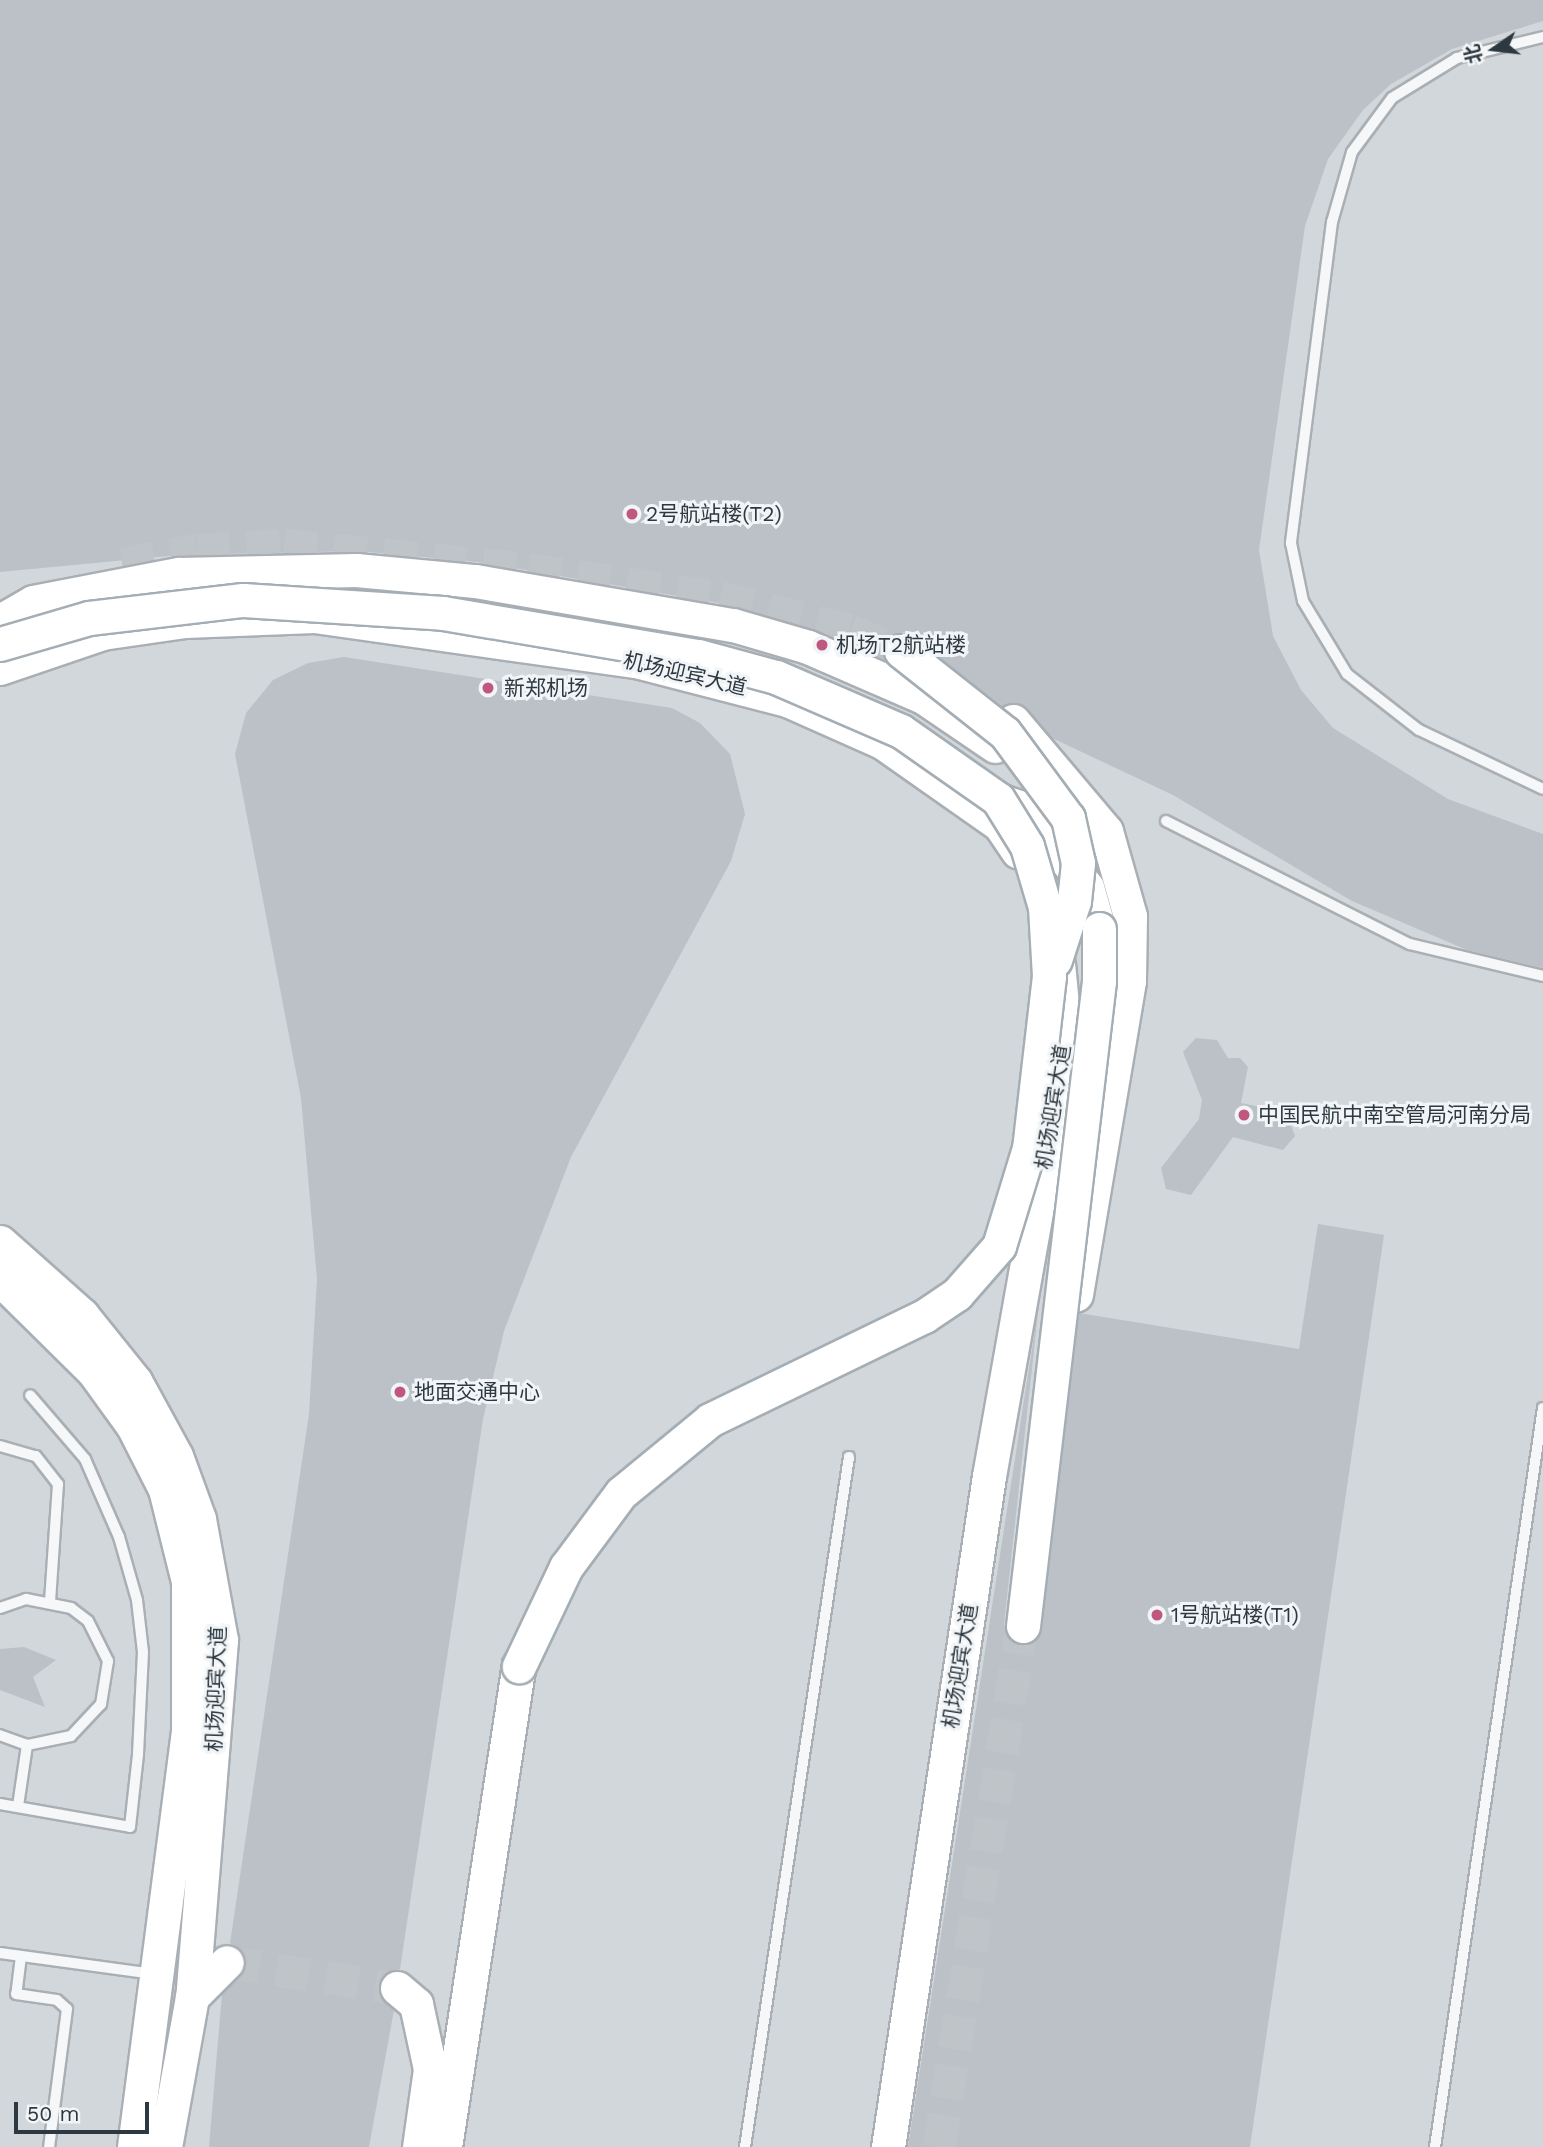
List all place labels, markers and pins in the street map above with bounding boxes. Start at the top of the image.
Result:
place label: 2号航站楼(T2) [646,501,782,527]
marker: 2号航站楼(T2) [624,506,640,522]
place label: 机场T2航站楼 [836,632,966,658]
marker: 机场T2航站楼 [814,637,830,653]
place label: 新郑机场 [504,675,588,701]
marker: 新郑机场 [478,678,498,698]
place label: 中国民航中南空管局河南分局 [1258,1102,1531,1128]
marker: 中国民航中南空管局河南分局 [1236,1107,1252,1123]
place label: 地面交通中心 [414,1379,540,1405]
marker: 地面交通中心 [392,1384,408,1400]
place label: 1号航站楼(T1) [1171,1602,1299,1628]
marker: 1号航站楼(T1) [1149,1607,1165,1623]

